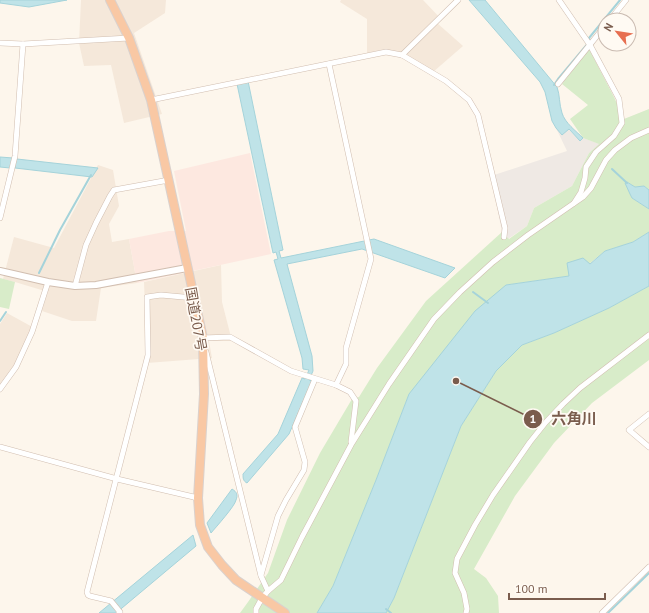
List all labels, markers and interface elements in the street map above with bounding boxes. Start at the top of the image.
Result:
north arrow [597,12,637,52]
text: N [600,20,616,34]
street label: 国道207号 [182,285,210,353]
callout: 六角川 [523,405,604,432]
text: 六角川 [551,409,597,428]
text: 1 [530,411,536,426]
scale bar [509,575,605,601]
text: 100 m [515,581,548,596]

